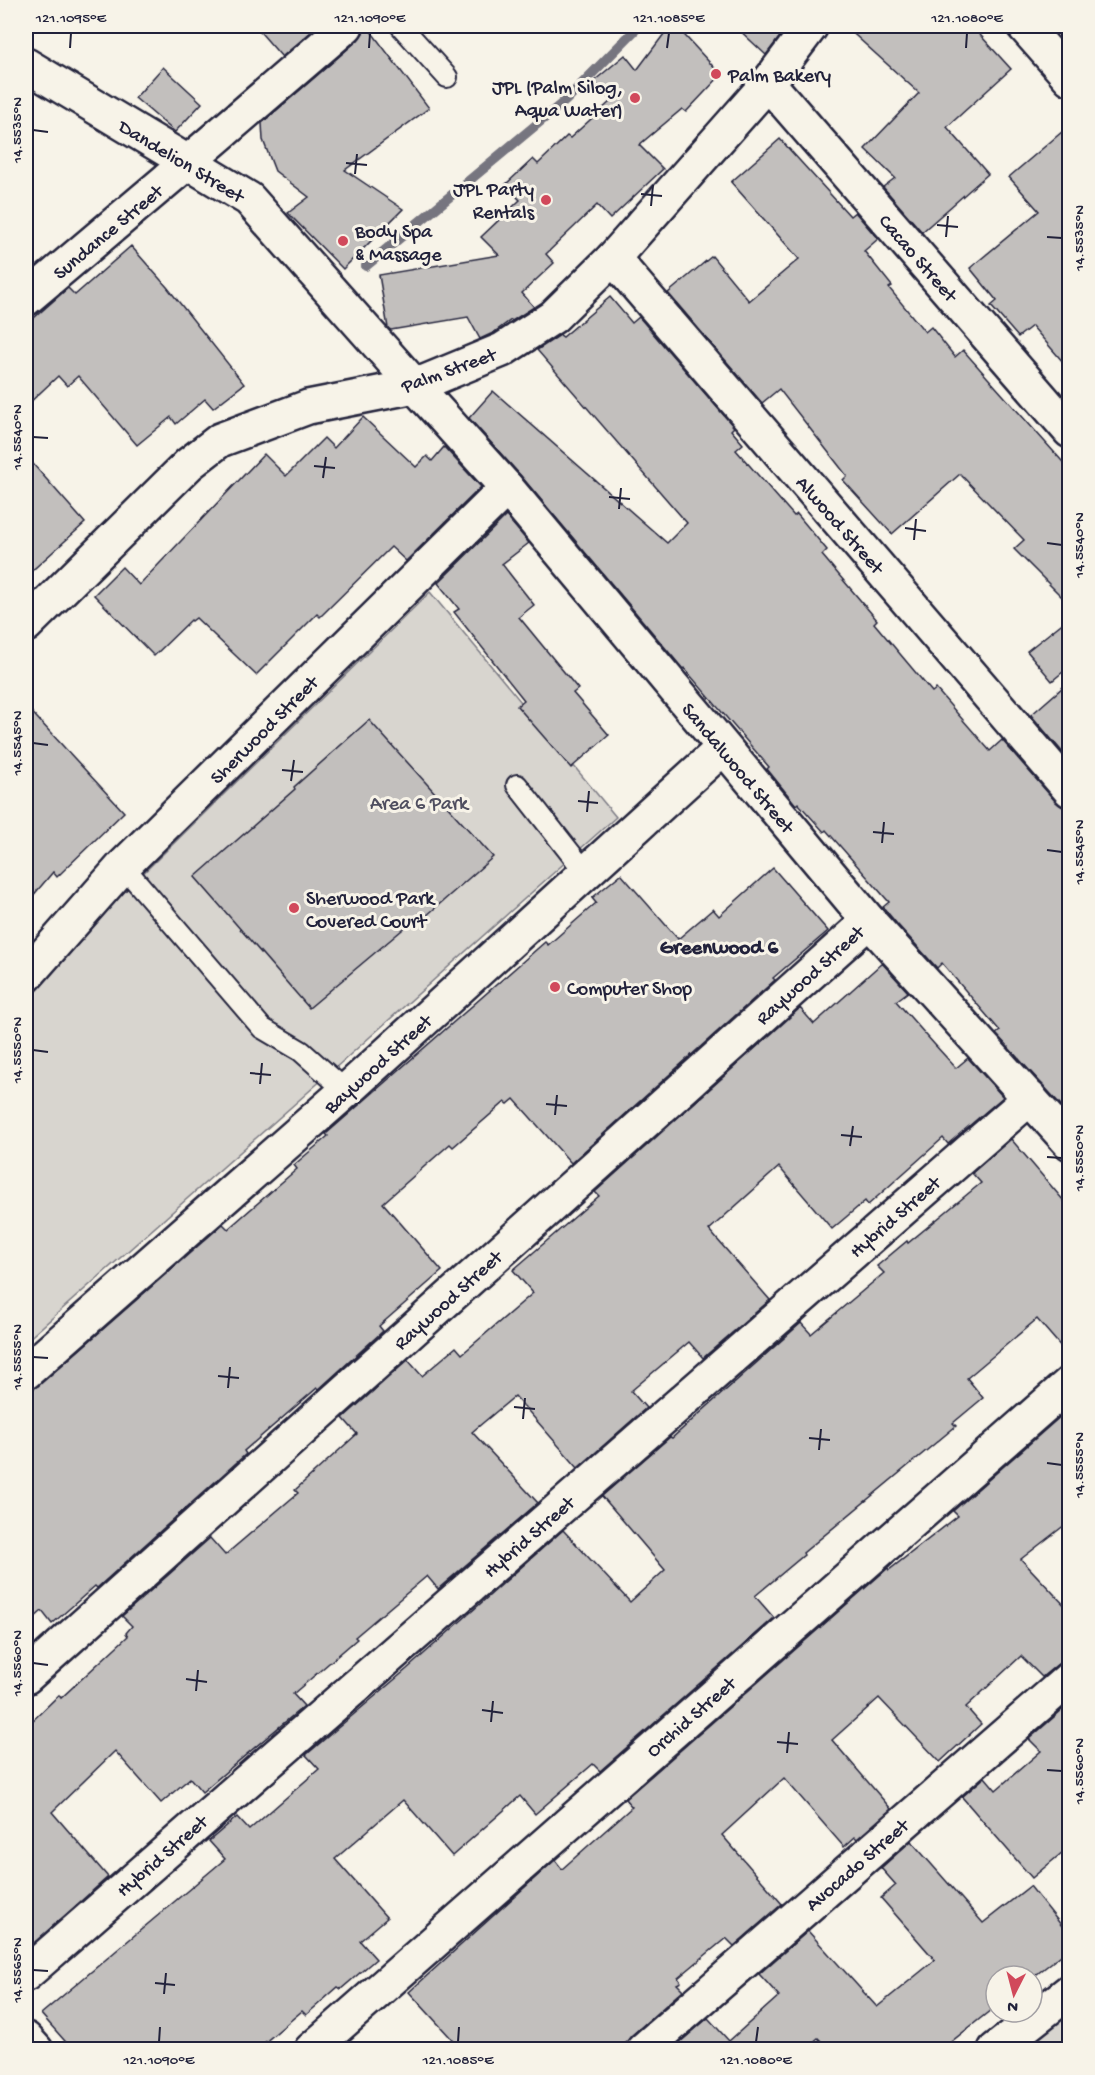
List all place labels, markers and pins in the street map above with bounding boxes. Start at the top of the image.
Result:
place label: Palm Bakery [727,66,831,89]
marker: Palm Bakery [709,67,723,81]
place label: JPL (Palm Silog, Aqua Water) [492,78,623,124]
marker: JPL (Palm Silog, Aqua Water) [628,91,642,105]
place label: JPL Party Rentals [453,180,535,226]
marker: JPL Party Rentals [539,193,553,207]
place label: Body Spa & Massage [354,222,442,268]
marker: Body Spa & Massage [336,234,350,248]
place label: Sherwood Park Covered Court [306,889,436,935]
marker: Sherwood Park Covered Court [287,901,301,915]
place label: Computer Shop [567,979,692,1002]
marker: Computer Shop [548,980,562,994]

